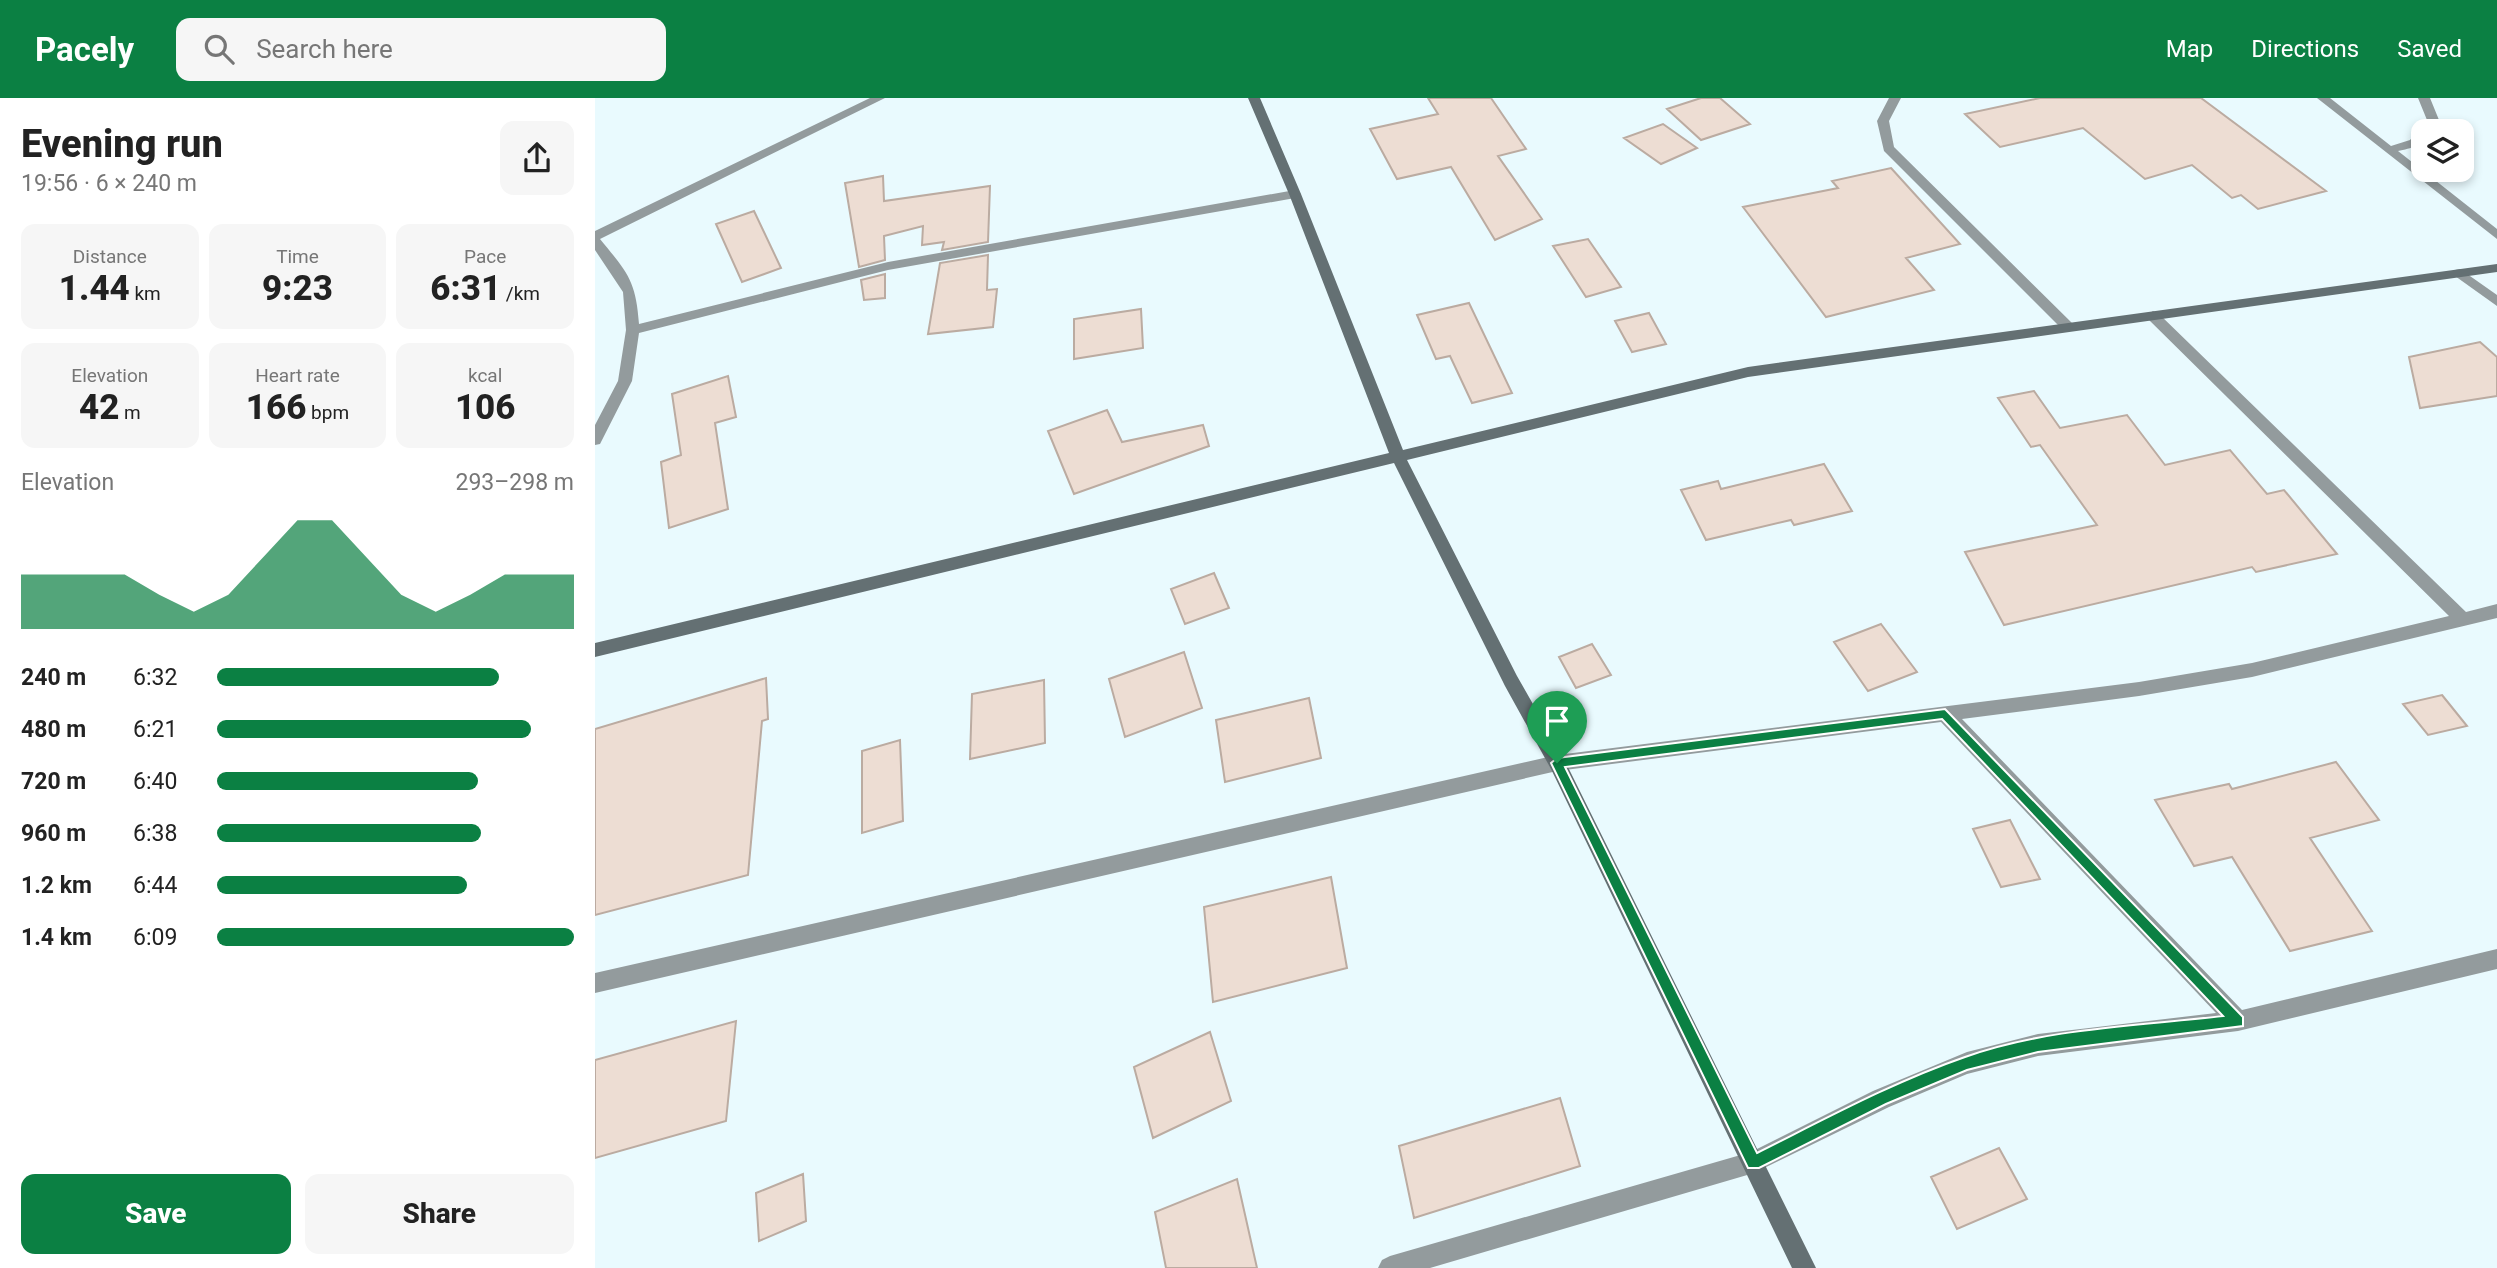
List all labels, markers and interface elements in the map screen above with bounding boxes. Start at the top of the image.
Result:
search box [176,18,666,81]
text: Pacely [35,30,134,69]
icon: search [200,30,238,68]
text: Search here [256,34,393,64]
text: Map [2166,35,2213,63]
text: Directions [2251,35,2359,63]
text: Saved [2397,35,2462,63]
map controls [2411,119,2474,182]
button: layers [2411,119,2474,182]
button: share [500,121,574,195]
text: Evening run [21,122,223,166]
text: 19:56 · 6 × 240 m [21,170,197,197]
text: Distance [73,245,147,268]
text: Time [276,245,319,268]
text: Pace [464,245,506,268]
text: 1.44 [59,268,130,309]
text: 9:23 [262,268,333,309]
text: 6:31 [430,268,501,309]
text: km [130,282,161,305]
text: /km [501,282,540,305]
text: Elevation [71,364,148,387]
text: Heart rate [255,364,340,387]
text: kcal [468,364,502,387]
text: 42 [79,387,119,428]
text: 166 [246,387,306,428]
text: 106 [455,387,515,428]
text: m [119,401,141,424]
text: bpm [306,401,349,424]
text: Elevation [21,469,114,496]
text: 293–298 m [455,469,574,496]
text: 240 m [21,664,86,691]
text: 6:32 [133,664,177,691]
pin [1527,691,1587,763]
icon: arrive [1538,702,1576,740]
text: 480 m [21,716,86,743]
text: 6:21 [133,716,177,743]
text: 720 m [21,768,86,795]
text: 6:40 [133,768,177,795]
text: 960 m [21,820,86,847]
text: 6:38 [133,820,177,847]
text: 1.2 km [21,872,92,899]
text: 6:44 [133,872,177,899]
text: 1.4 km [21,924,92,951]
text: 6:09 [133,924,177,951]
button: Save [21,1174,291,1254]
button: Share [305,1174,574,1254]

